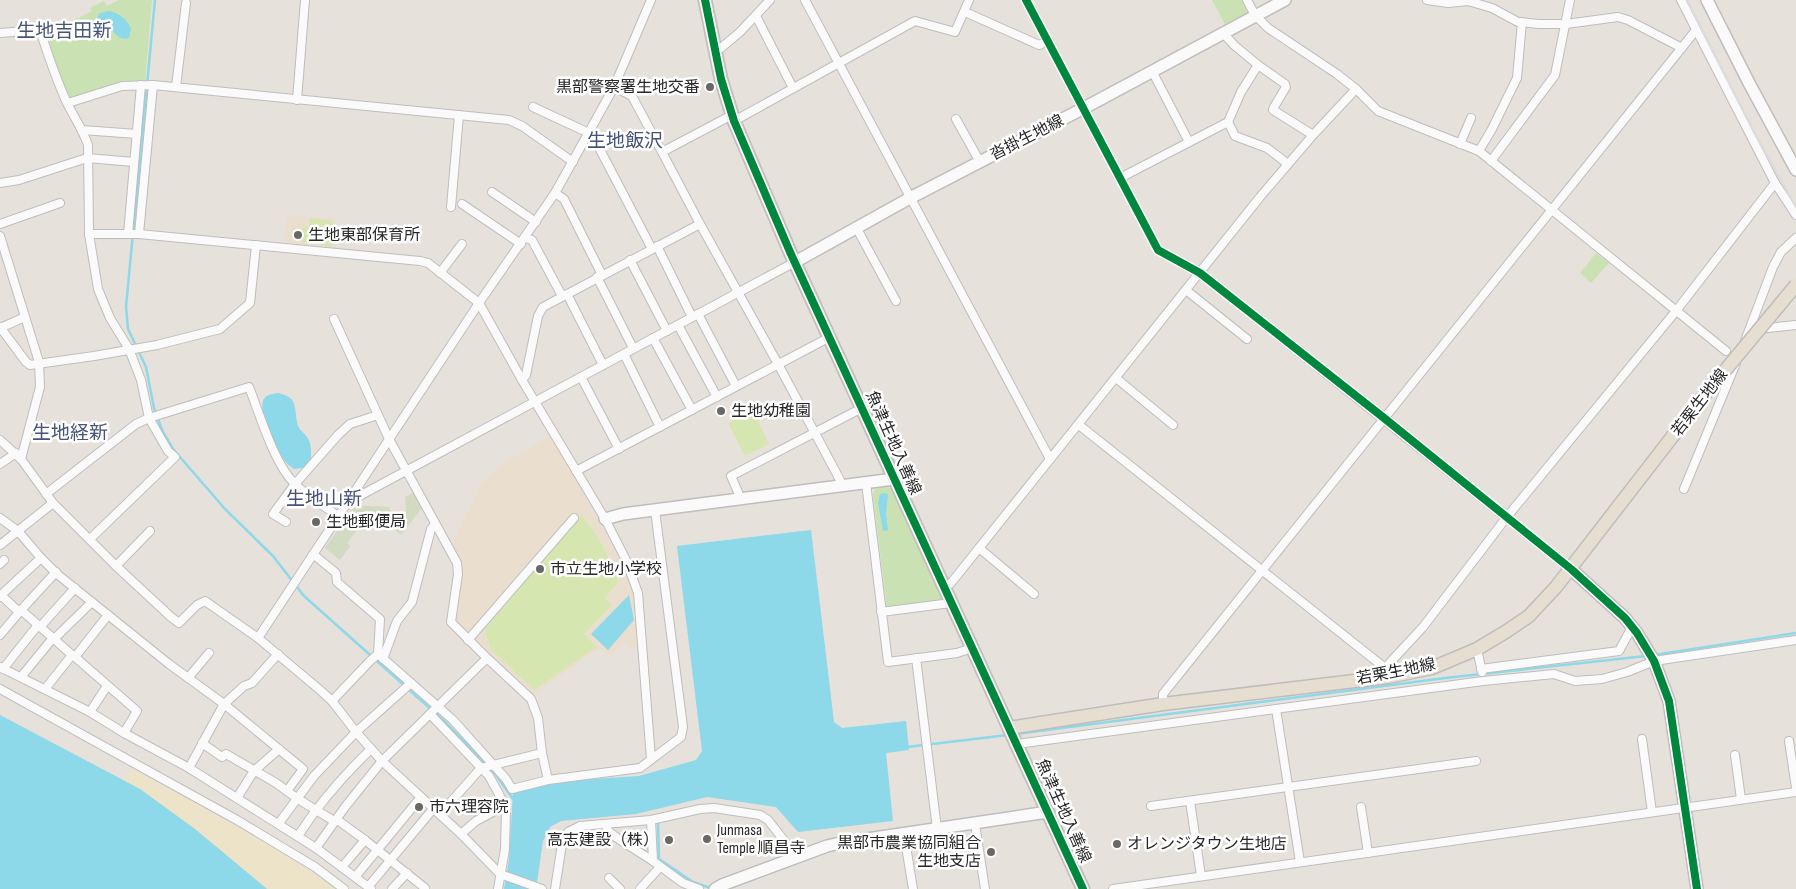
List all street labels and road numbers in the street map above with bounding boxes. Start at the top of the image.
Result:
street label: 沓掛生地線 [987,111,1067,165]
street label: 若栗生地線 [1668,366,1732,440]
street label: 魚津生地入善線 [862,388,925,498]
street label: 若栗生地線 [1355,655,1437,689]
street label: 魚津生地入善線 [1032,756,1095,866]

